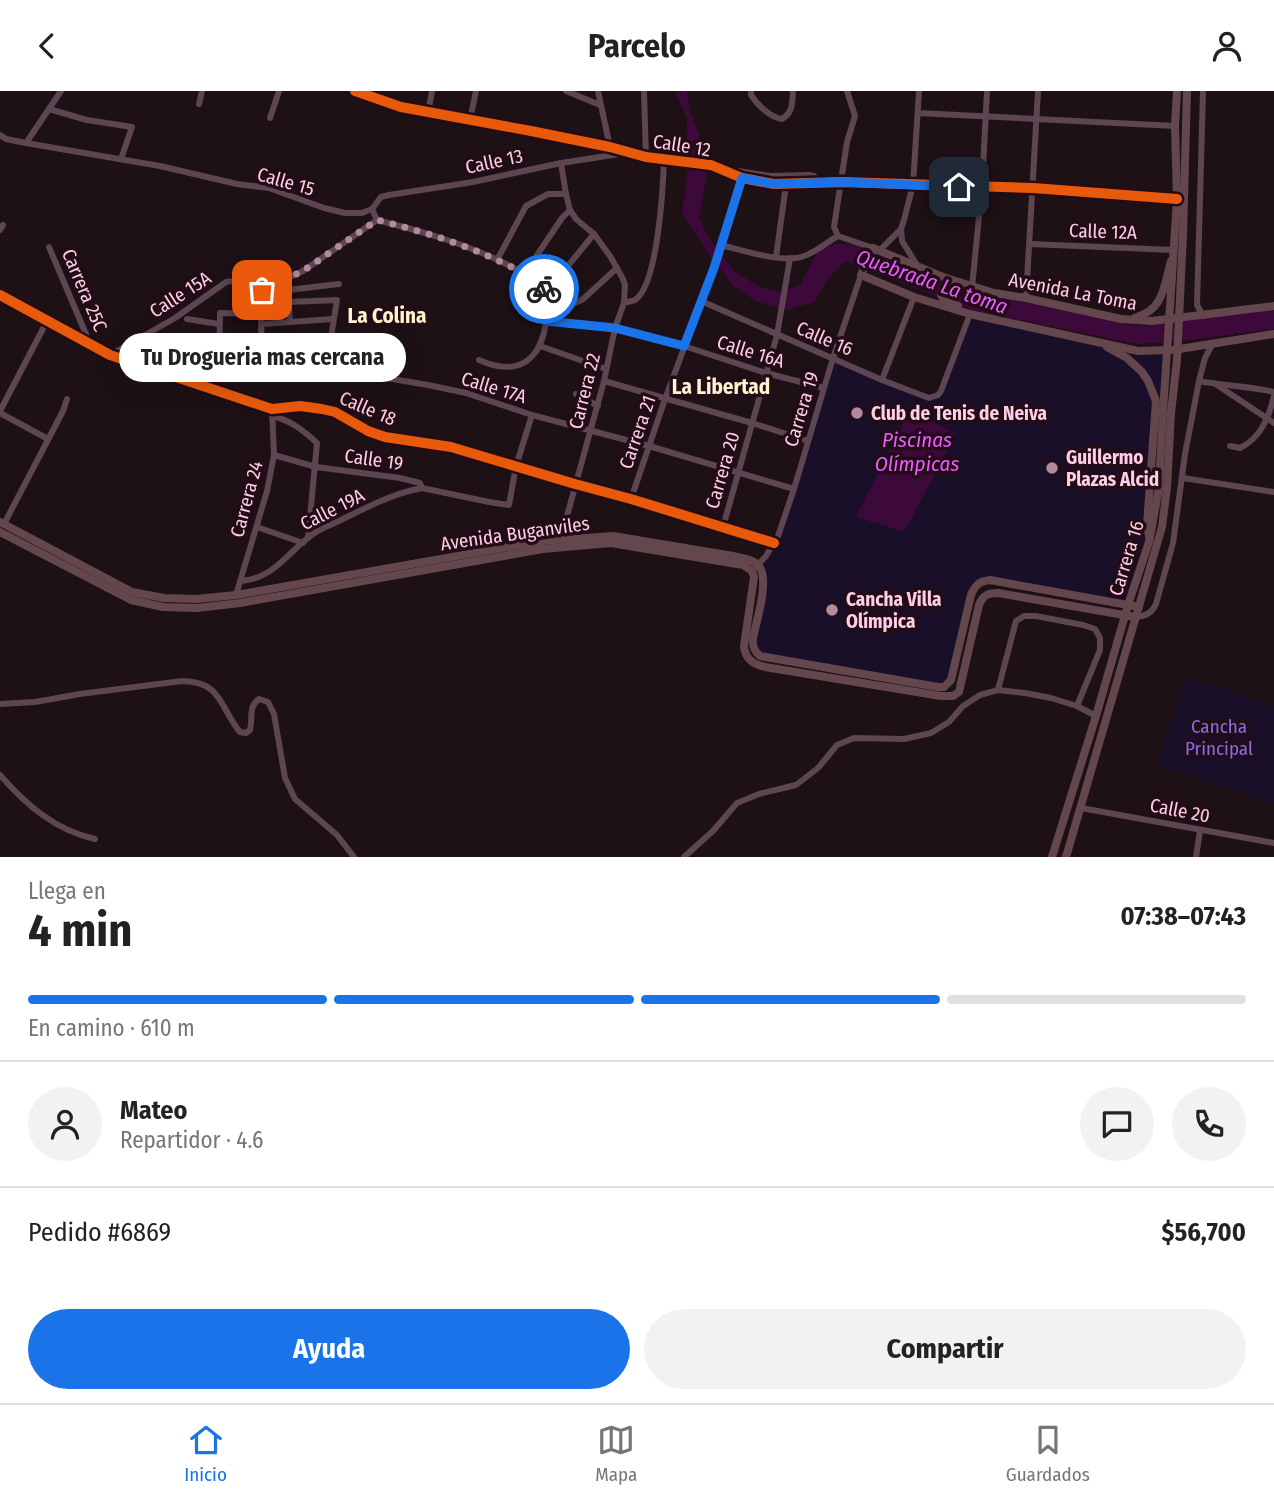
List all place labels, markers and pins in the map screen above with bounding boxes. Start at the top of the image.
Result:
pin [929,157,989,217]
pin [232,260,292,320]
callout: Tu Drogueria mas cercana [119,332,406,381]
place label: Club de Tenis de Neiva [871,402,1047,425]
marker: Club de Tenis de Neiva [849,405,865,421]
place label: Guillermo Plazas Alcid [1066,446,1159,491]
marker: Guillermo Plazas Alcid [1044,460,1060,476]
place label: Cancha Villa Olímpica [846,588,941,633]
marker: Cancha Villa Olímpica [824,602,840,618]

